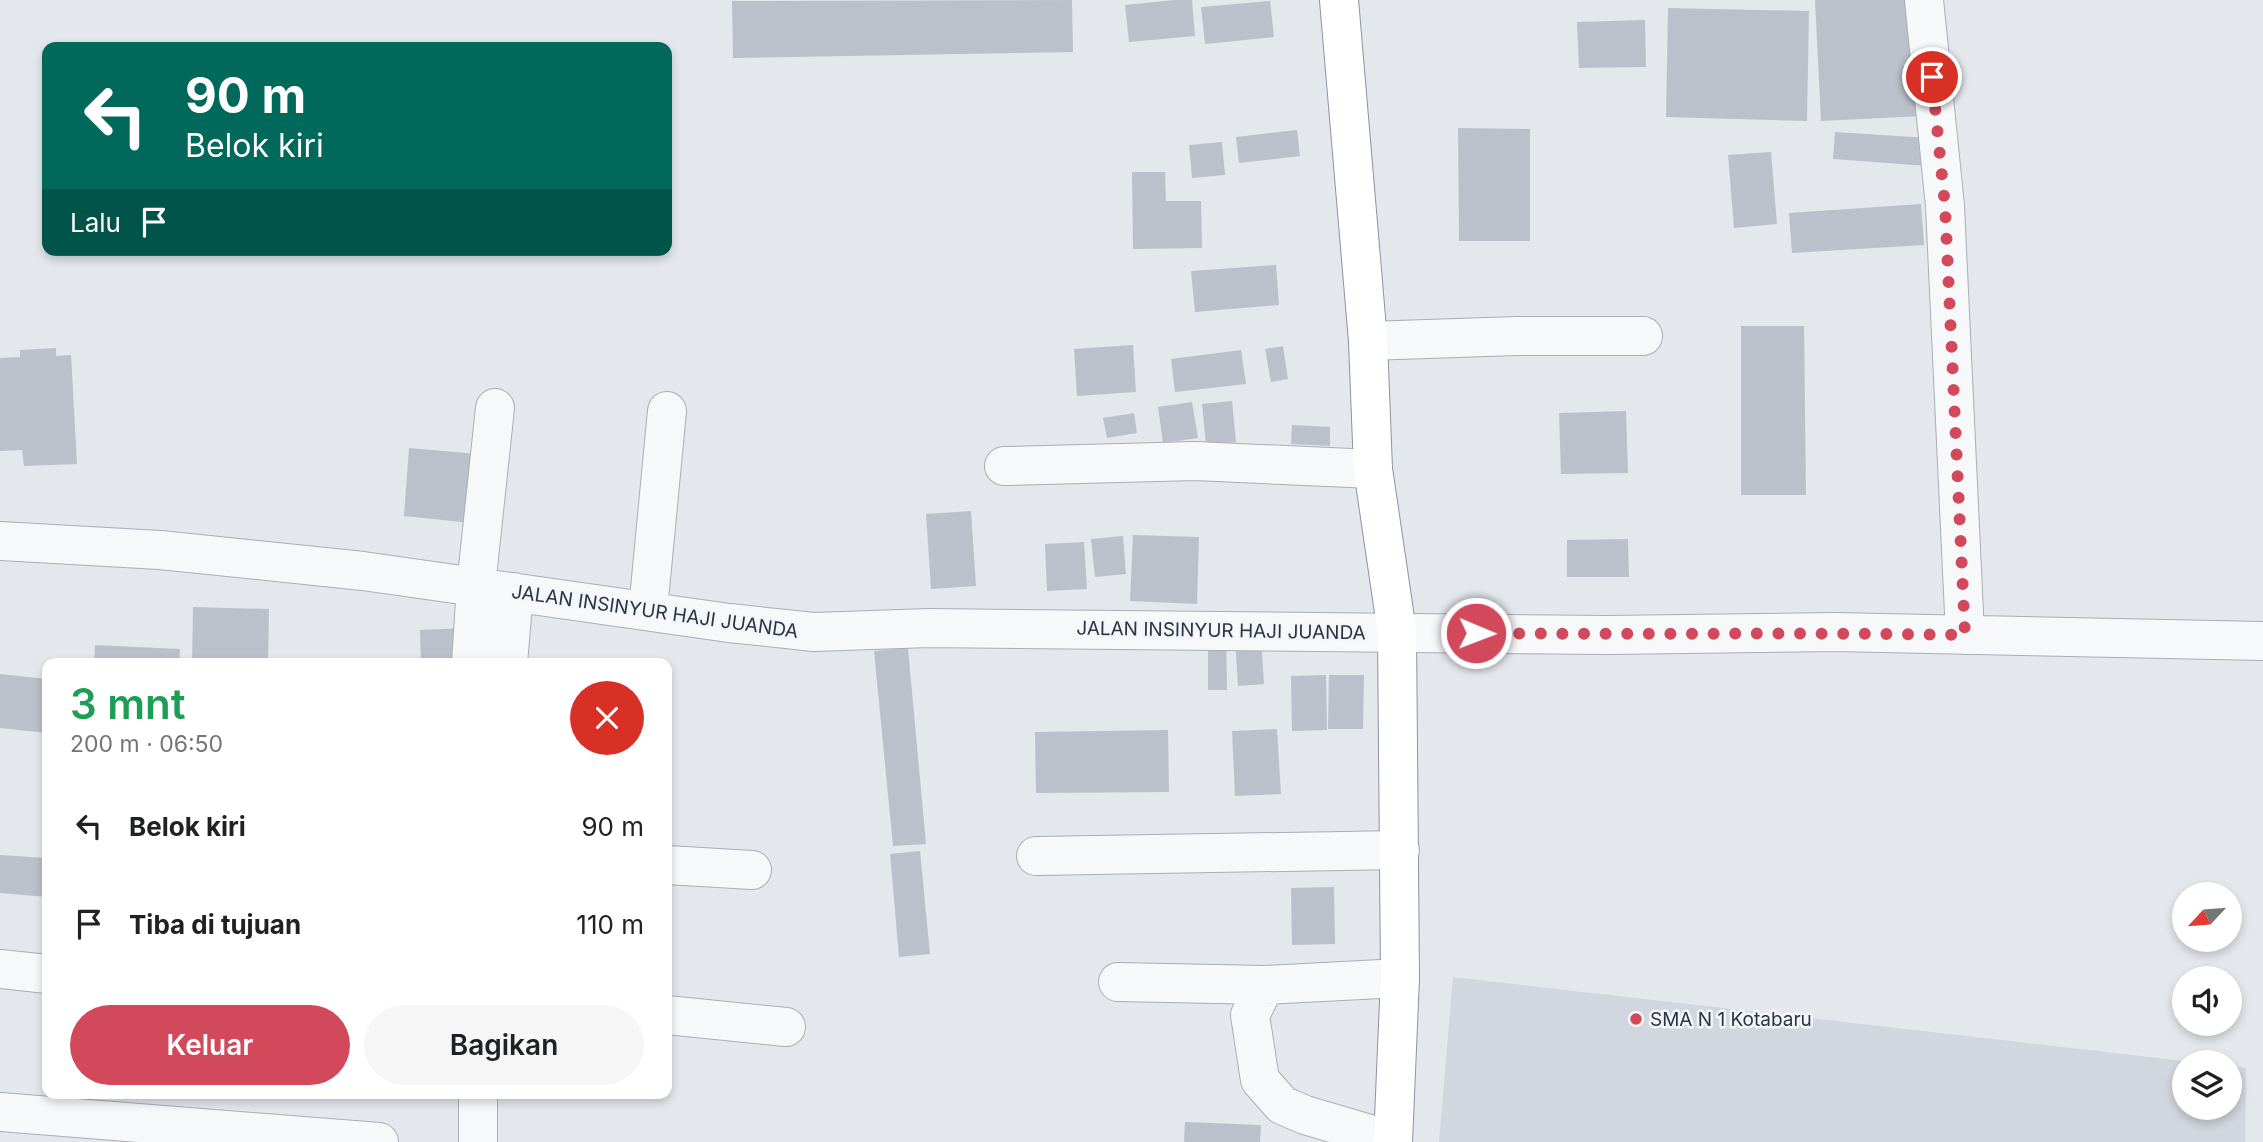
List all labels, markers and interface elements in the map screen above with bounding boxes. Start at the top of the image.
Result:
pin [1902,47,1962,107]
icon: arrive [1913,58,1951,96]
text: 90 m [185,66,306,125]
icon: left [70,70,161,161]
text: Belok kiri [185,126,324,165]
icon: arrive [135,203,173,241]
text: Lalu [70,207,121,238]
street label: JALAN INSINYUR HAJI JUANDA [510,580,800,643]
position arrow [1439,596,1513,670]
street label: JALAN INSINYUR HAJI JUANDA [1076,616,1366,645]
text: 3 mnt [70,678,186,729]
button: close [570,681,644,755]
text: 200 m · 06:50 [70,730,223,758]
icon: left [70,807,108,845]
text: Belok kiri [129,811,246,842]
text: 90 m [581,811,644,842]
north arrow [2172,882,2242,952]
map controls [2172,882,2242,1120]
icon: arrive [70,905,108,943]
text: Tiba di tujuan [129,909,301,940]
text: 110 m [576,909,644,940]
button: sound [2172,966,2242,1036]
button: Keluar [70,1005,350,1085]
button: Bagikan [364,1005,644,1085]
place label: SMA N 1 Kotabaru [1650,1008,1812,1031]
marker: SMA N 1 Kotabaru [1628,1011,1644,1027]
button: layers [2172,1050,2242,1120]

